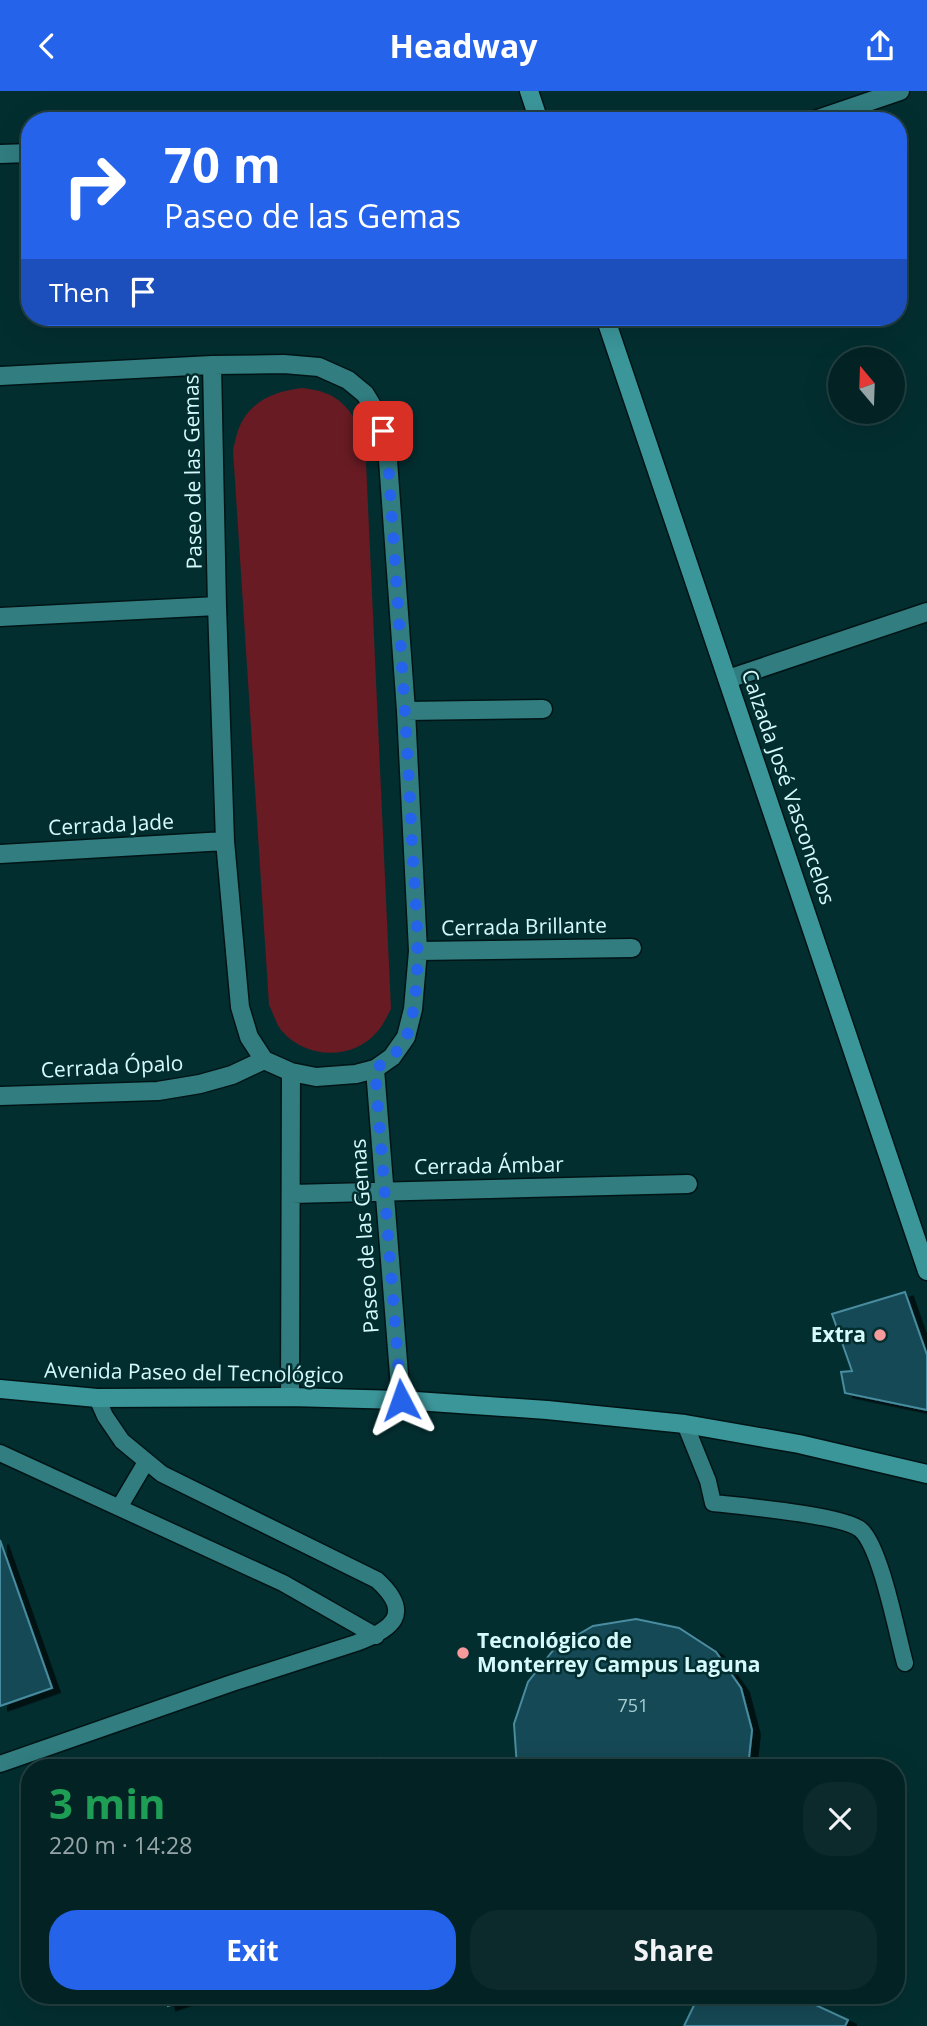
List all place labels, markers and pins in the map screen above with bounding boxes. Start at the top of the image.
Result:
pin [353,401,413,461]
place label: Extra [811,1320,866,1348]
marker: Extra [872,1327,888,1343]
place label: Tecnológico de Monterrey Campus Laguna [477,1626,760,1678]
marker: Tecnológico de Monterrey Campus Laguna [455,1645,471,1661]

